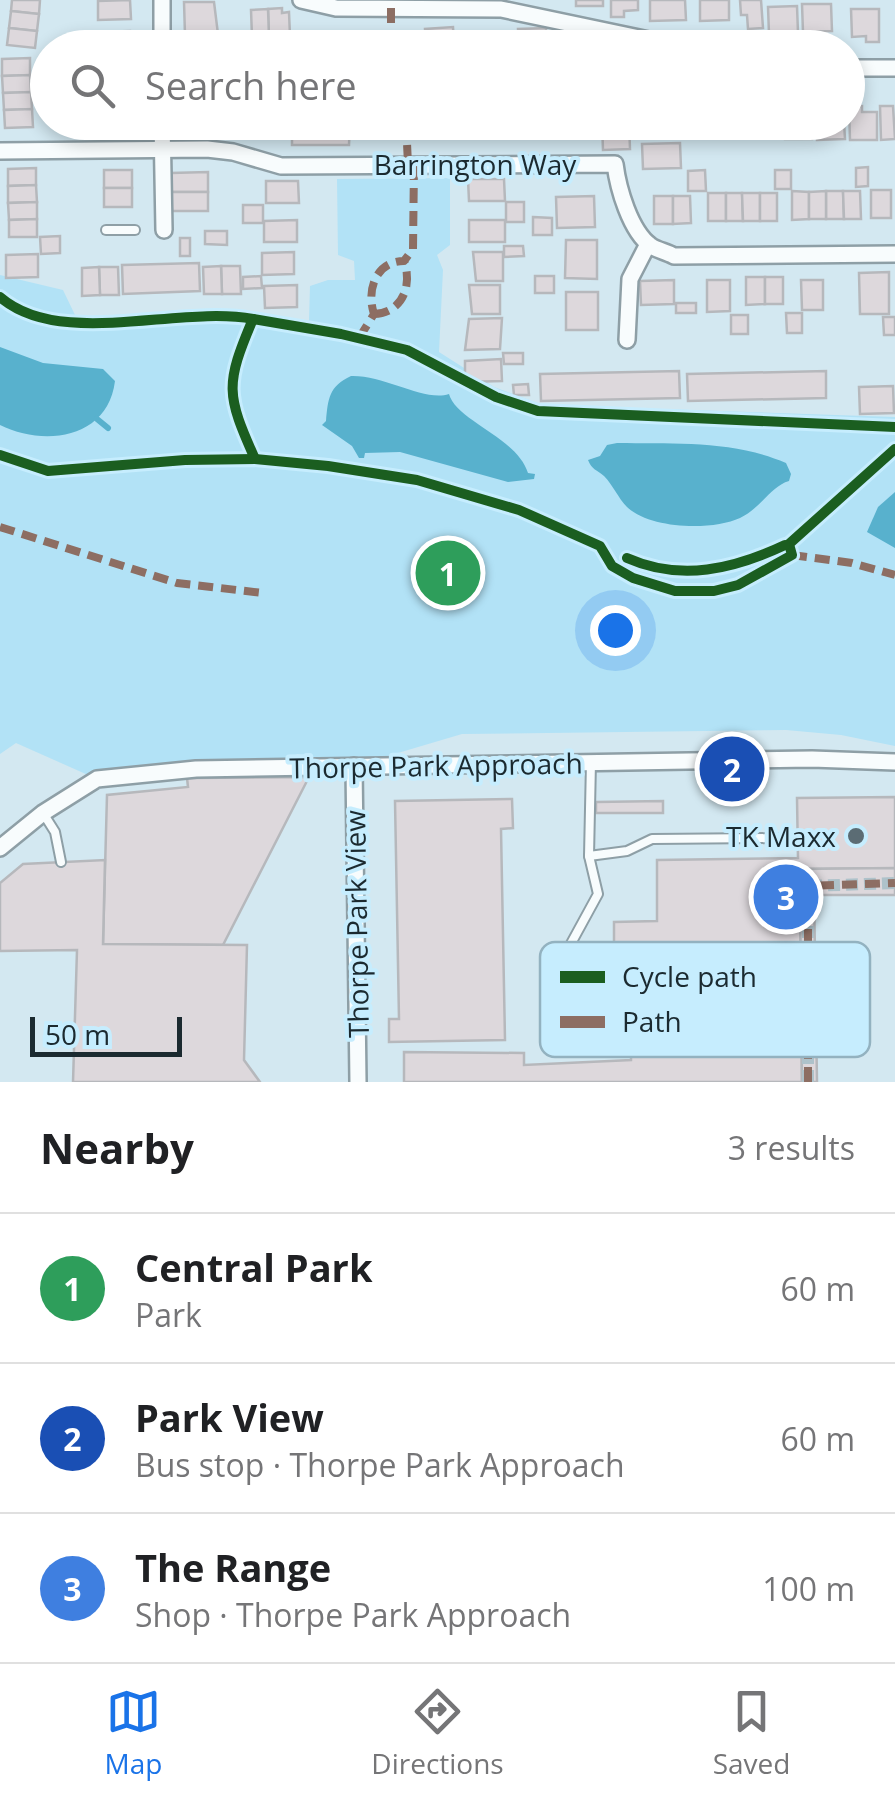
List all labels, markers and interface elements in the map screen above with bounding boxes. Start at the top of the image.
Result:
search box [30,30,865,140]
icon: search [65,58,120,113]
text: Search here [145,59,357,111]
street label: Barrington Way [374,145,577,183]
pin: 1 [416,536,480,610]
your location [590,605,641,656]
pin: 2 [700,732,764,806]
street label: Thorpe Park Approach [289,743,583,787]
street label: Thorpe Park View [335,809,377,1038]
place label: TK Maxx [726,817,836,855]
marker: TK Maxx [845,825,867,847]
pin: 3 [754,860,818,934]
legend [540,942,870,1057]
text: Cycle path [622,957,757,995]
text: Path [622,1002,682,1040]
scale bar [30,1012,182,1056]
text: 50 m [45,1015,110,1053]
text: Nearby [40,1119,194,1176]
text: 3 results [728,1126,855,1169]
text: Central Park [135,1241,372,1293]
text: 1 [63,1267,82,1310]
text: 60 m [780,1267,855,1310]
text: Park [135,1293,202,1336]
text: Park View [135,1391,324,1443]
text: 2 [63,1417,82,1460]
text: 60 m [780,1417,855,1460]
text: Bus stop · Thorpe Park Approach [135,1443,625,1486]
text: The Range [135,1541,331,1593]
text: 3 [63,1567,82,1610]
text: 100 m [762,1567,855,1610]
text: Shop · Thorpe Park Approach [135,1593,571,1636]
tab: Map [104,1684,162,1782]
tab: Directions [371,1684,504,1782]
tab: Saved [713,1684,790,1782]

